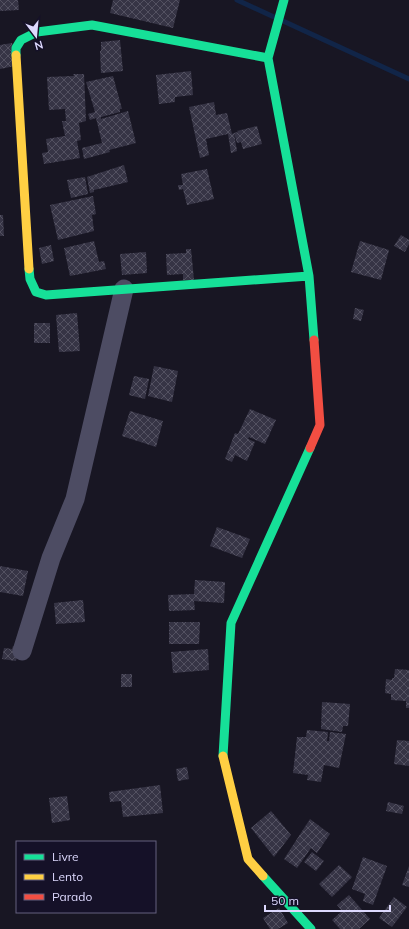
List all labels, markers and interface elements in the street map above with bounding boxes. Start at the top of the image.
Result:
north arrow [16,16,56,56]
text: N [33,38,45,53]
legend [16,841,156,913]
text: Livre [52,849,79,864]
text: Lento [52,869,83,884]
scale bar [265,887,390,913]
text: Parado [52,889,92,904]
text: 50 m [271,893,299,908]

